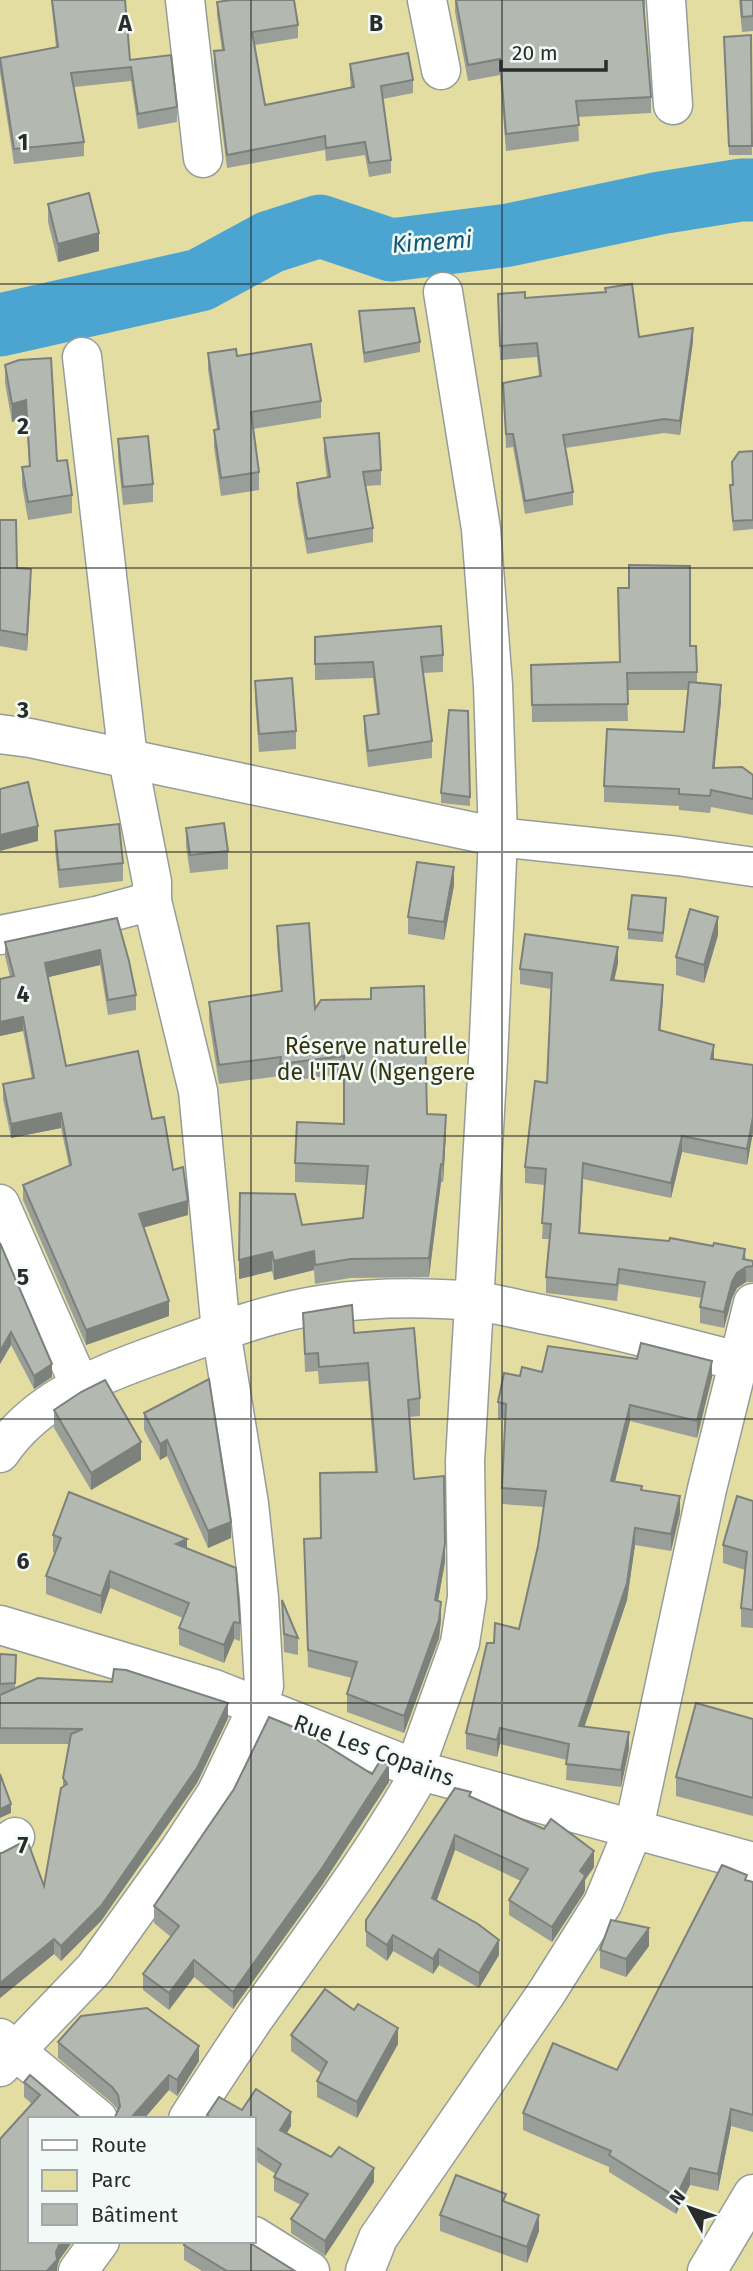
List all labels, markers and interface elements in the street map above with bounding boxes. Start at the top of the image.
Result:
text: A [117,9,132,37]
text: B [369,9,383,37]
scale bar [501,28,606,72]
text: 20 m [512,40,558,66]
text: 1 [18,128,28,156]
water label: Kimemi [391,225,473,259]
text: 2 [17,412,29,440]
text: 3 [16,696,29,724]
text: 4 [17,980,30,1008]
park label: Réserve naturelle de l'ITAV (Ngengere [277,1032,475,1086]
text: 5 [17,1263,29,1291]
text: 6 [17,1547,30,1575]
street label: Rue Les Copains [290,1708,458,1792]
text: 7 [18,1831,29,1859]
legend [28,2117,256,2243]
text: Route [91,2132,147,2158]
text: Parc [91,2167,131,2193]
north arrow [655,2173,725,2243]
text: N [664,2185,690,2210]
text: Bâtiment [91,2202,178,2228]

